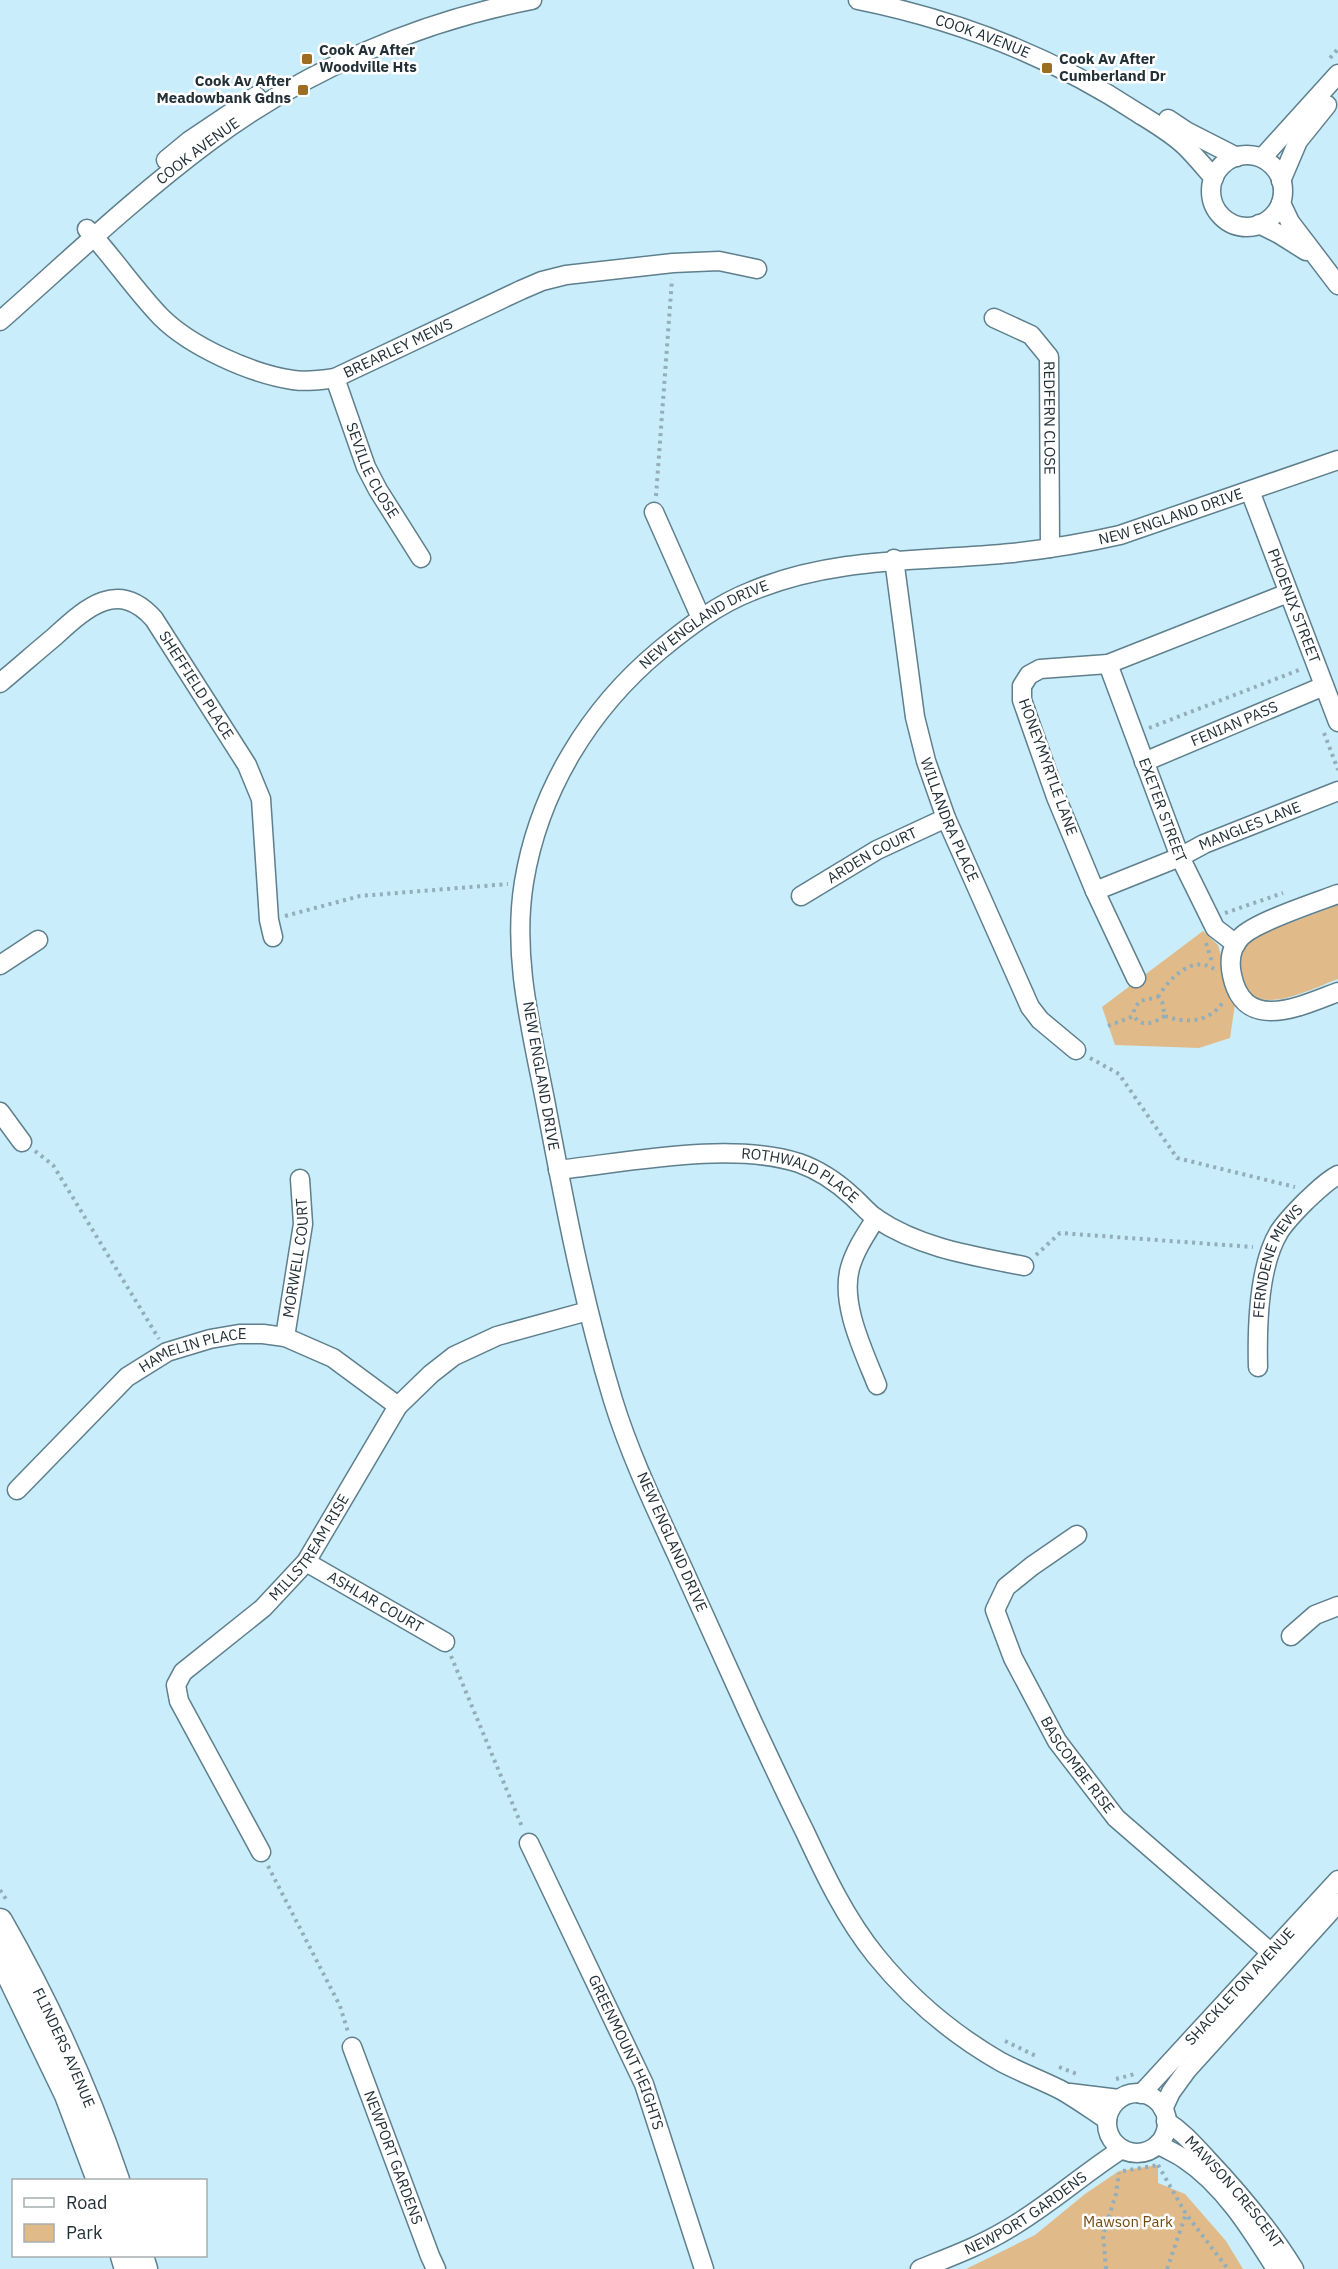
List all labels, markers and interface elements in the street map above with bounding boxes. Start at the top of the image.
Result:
street label: COOK AVENUE [933,10,1033,62]
place label: Cook Av After Woodville Hts [319,40,417,76]
place label: Cook Av After Cumberland Dr [1059,49,1166,85]
marker: Cook Av After Woodville Hts [300,52,314,66]
marker: Cook Av After Cumberland Dr [1040,61,1054,75]
place label: Cook Av After Meadowbank Gdns [157,71,291,107]
marker: Cook Av After Meadowbank Gdns [296,83,310,97]
street label: COOK AVENUE [152,113,243,188]
street label: BREARLEY MEWS [340,314,456,382]
street label: REDFERN CLOSE [1040,361,1060,475]
street label: SEVILLE CLOSE [342,420,404,522]
street label: NEW ENGLAND DRIVE [1097,483,1245,548]
street label: PHOENIX STREET [1264,546,1325,666]
street label: NEW ENGLAND DRIVE [635,575,771,673]
street label: SHEFFIELD PLACE [155,627,238,743]
street label: HONEYMYRTLE LANE [1015,696,1082,838]
street label: FENIAN PASS [1188,697,1281,750]
street label: WILLANDRA PLACE [917,755,983,885]
street label: EXETER STREET [1135,755,1191,866]
street label: MANGLES LANE [1196,797,1303,854]
street label: ARDEN COURT [823,823,920,887]
street label: NEW ENGLAND DRIVE [519,1000,564,1152]
street label: ROTHWALD PLACE [741,1144,863,1207]
street label: MORWELL COURT [278,1197,312,1319]
street label: FERNDENE MEWS [1249,1200,1307,1319]
street label: HAMELIN PLACE [135,1324,246,1376]
street label: NEW ENGLAND DRIVE [633,1469,712,1615]
street label: MILLSTREAM RISE [265,1490,353,1605]
street label: ASHLAR COURT [324,1566,427,1637]
street label: BASCOMBE RISE [1037,1713,1119,1817]
street label: SHACKLETON AVENUE [1181,1923,1298,2049]
street label: GREENMOUNT HEIGHTS [584,1972,668,2132]
street label: FLINDERS AVENUE [29,1984,99,2110]
street label: NEWPORT GARDENS [360,2088,427,2227]
street label: MAWSON CRESCENT [1181,2131,1288,2252]
street label: NEWPORT GARDENS [961,2167,1090,2259]
legend [12,2179,207,2257]
text: Road [66,2191,107,2214]
park label: Mawson Park [1083,2212,1173,2231]
text: Park [66,2221,103,2244]

